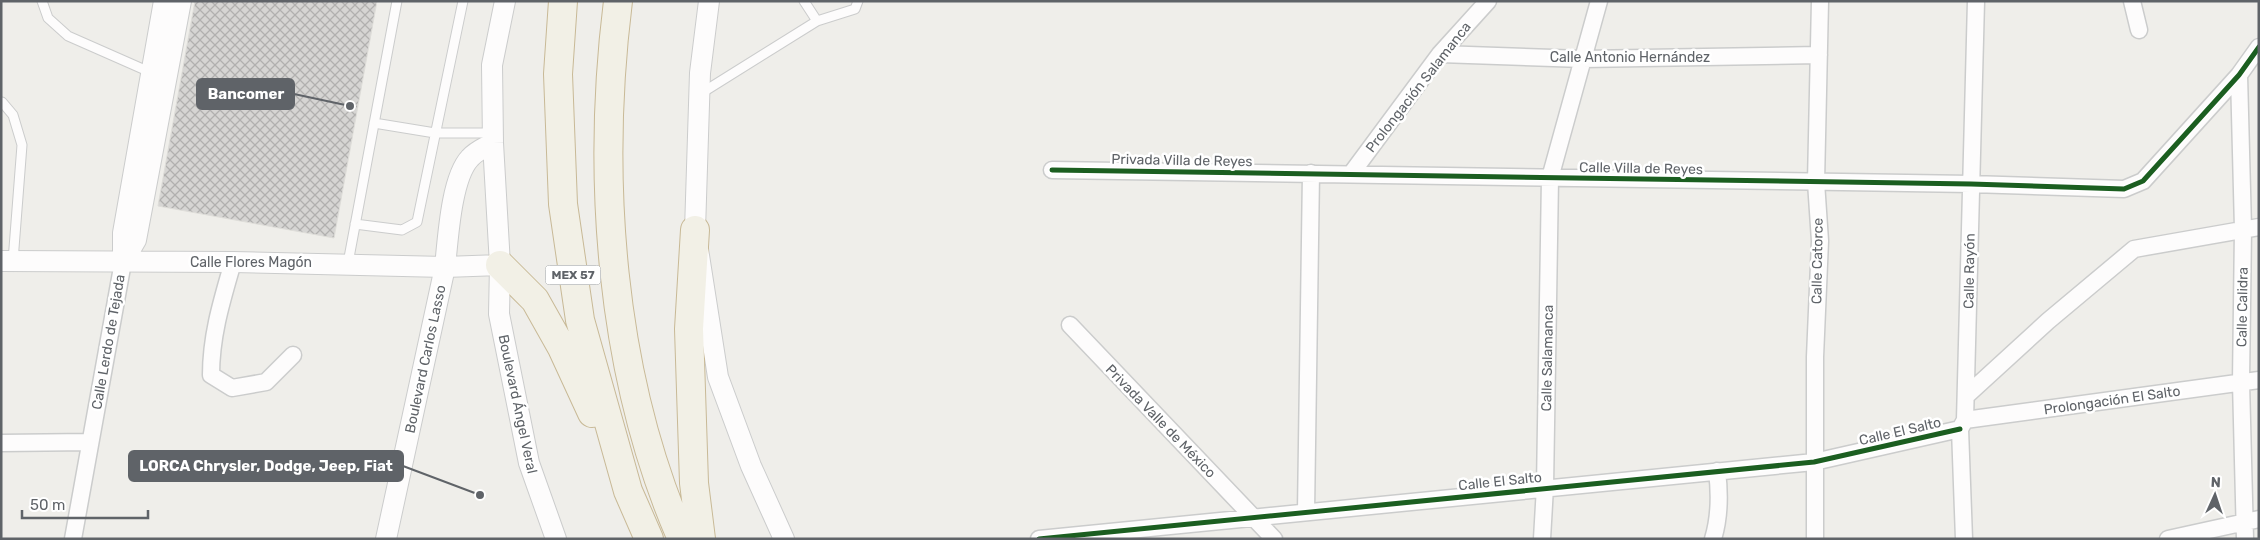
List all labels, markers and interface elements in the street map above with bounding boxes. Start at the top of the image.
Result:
street label: Prolongación Salamanca [1362,19,1475,156]
street label: Calle Antonio Hernández [1550,49,1710,66]
callout: Bancomer [197,79,294,109]
text: Bancomer [208,85,284,103]
street label: Privada Villa de Reyes [1111,151,1253,170]
street label: Calle Villa de Reyes [1579,159,1703,178]
street label: Calle Catorce [1808,218,1827,304]
street label: Calle Rayón [1960,233,1979,309]
street label: Calle Flores Magón [190,254,312,271]
road number: MEX 57 [546,266,600,284]
street label: Calle Calidra [2233,267,2252,347]
street label: Calle Lerdo de Tejada [88,273,129,411]
street label: Boulevard Carlos Lasso [401,283,450,435]
street label: Calle Salamanca [1538,304,1557,412]
street label: Boulevard Ángel Veral [494,333,542,475]
street label: Privada Valle de México [1102,361,1219,482]
street label: Prolongación El Salto [2043,382,2182,419]
street label: Calle El Salto [1857,414,1943,449]
callout: LORCA Chrysler, Dodge, Jeep, Fiat [129,451,403,481]
text: LORCA Chrysler, Dodge, Jeep, Fiat [139,457,393,475]
street label: Calle El Salto [1457,469,1543,494]
north arrow [2190,470,2240,520]
text: N [2210,474,2221,491]
scale bar [22,488,149,520]
text: 50 m [30,496,65,514]

